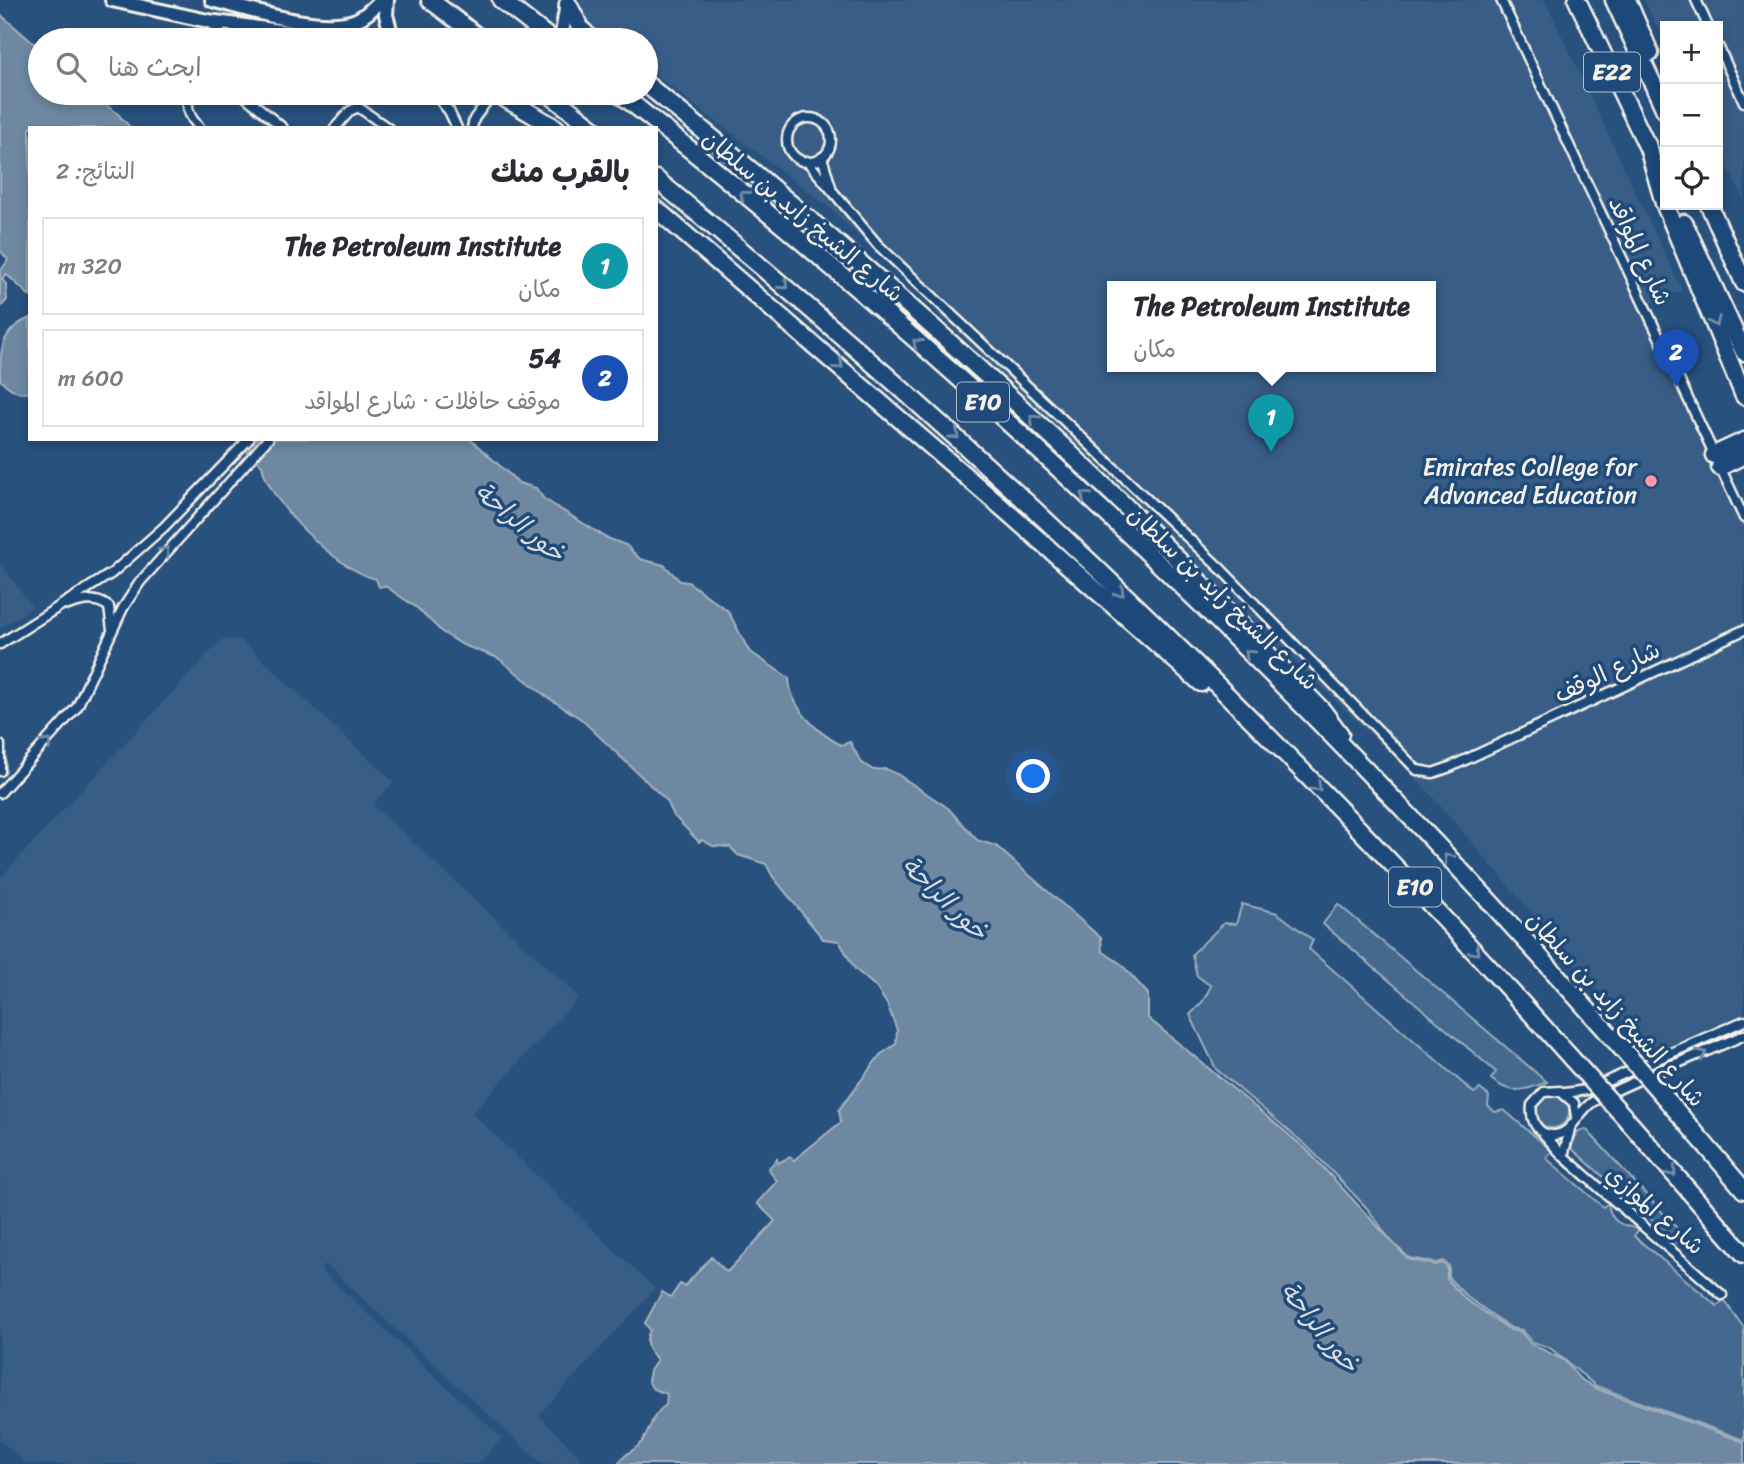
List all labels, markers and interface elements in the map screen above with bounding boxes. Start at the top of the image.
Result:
map controls [1660,21,1723,210]
button: + [1660,21,1723,84]
search box [28,28,658,105]
text: ابحث هنا [108,44,202,90]
icon: search [52,48,90,86]
road number: E22 [1584,53,1640,92]
button: − [1660,84,1723,147]
street label: شارع الشيخ زايد بن سلطان [692,119,914,313]
text: بالقرب منك [491,145,630,199]
button: locate [1660,147,1723,210]
text: النتائج: 2 [56,151,135,192]
street label: شارع المواقد [1596,189,1684,313]
one-way arrow [739,191,752,203]
text: The Petroleum Institute [285,223,561,269]
text: 320 m [58,246,122,287]
text: 1 [600,246,610,287]
text: مكان [518,269,561,310]
one-way arrow [776,277,789,289]
popup [1107,281,1436,372]
text: The Petroleum Institute [1133,283,1410,329]
one-way arrow [1707,315,1721,327]
text: مكان [1133,329,1176,370]
pin: 2 [1653,329,1699,387]
text: 54 [529,335,561,381]
one-way arrow [912,339,925,351]
one-way arrow [830,357,843,369]
text: 600 m [58,358,124,399]
text: 2 [598,358,612,399]
text: موقف حافلات · شارع المواقد [304,381,561,422]
road number: E10 [957,382,1009,422]
pin: 1 [1248,394,1294,452]
one-way arrow [1029,414,1042,427]
one-way arrow [947,427,960,439]
place label: Emirates College for Advanced Education [1423,446,1638,516]
water label: خور الراحة [464,470,577,575]
marker: Emirates College for Advanced Education [1643,473,1659,489]
one-way arrow [1080,492,1093,504]
street label: شارع الشيخ زايد بن سلطان [1117,495,1329,701]
one-way arrow [157,546,169,559]
one-way arrow [1112,583,1125,596]
street label: شارع الوقف [1547,629,1667,715]
one-way arrow [1244,649,1257,662]
one-way arrow [38,738,51,751]
your location [1016,759,1050,793]
one-way arrow [1308,779,1321,792]
water label: خور الراحة [890,844,1001,953]
one-way arrow [1443,853,1456,866]
road number: E10 [1389,867,1441,906]
street label: شارع الشيخ زايد بن سلطان [1516,901,1716,1117]
one-way arrow [1466,943,1479,956]
one-way arrow [1694,1048,1707,1062]
street label: شارع الموازي [1595,1154,1715,1266]
one-way arrow [1664,1163,1676,1176]
water label: خور الراحة [1268,1271,1373,1384]

